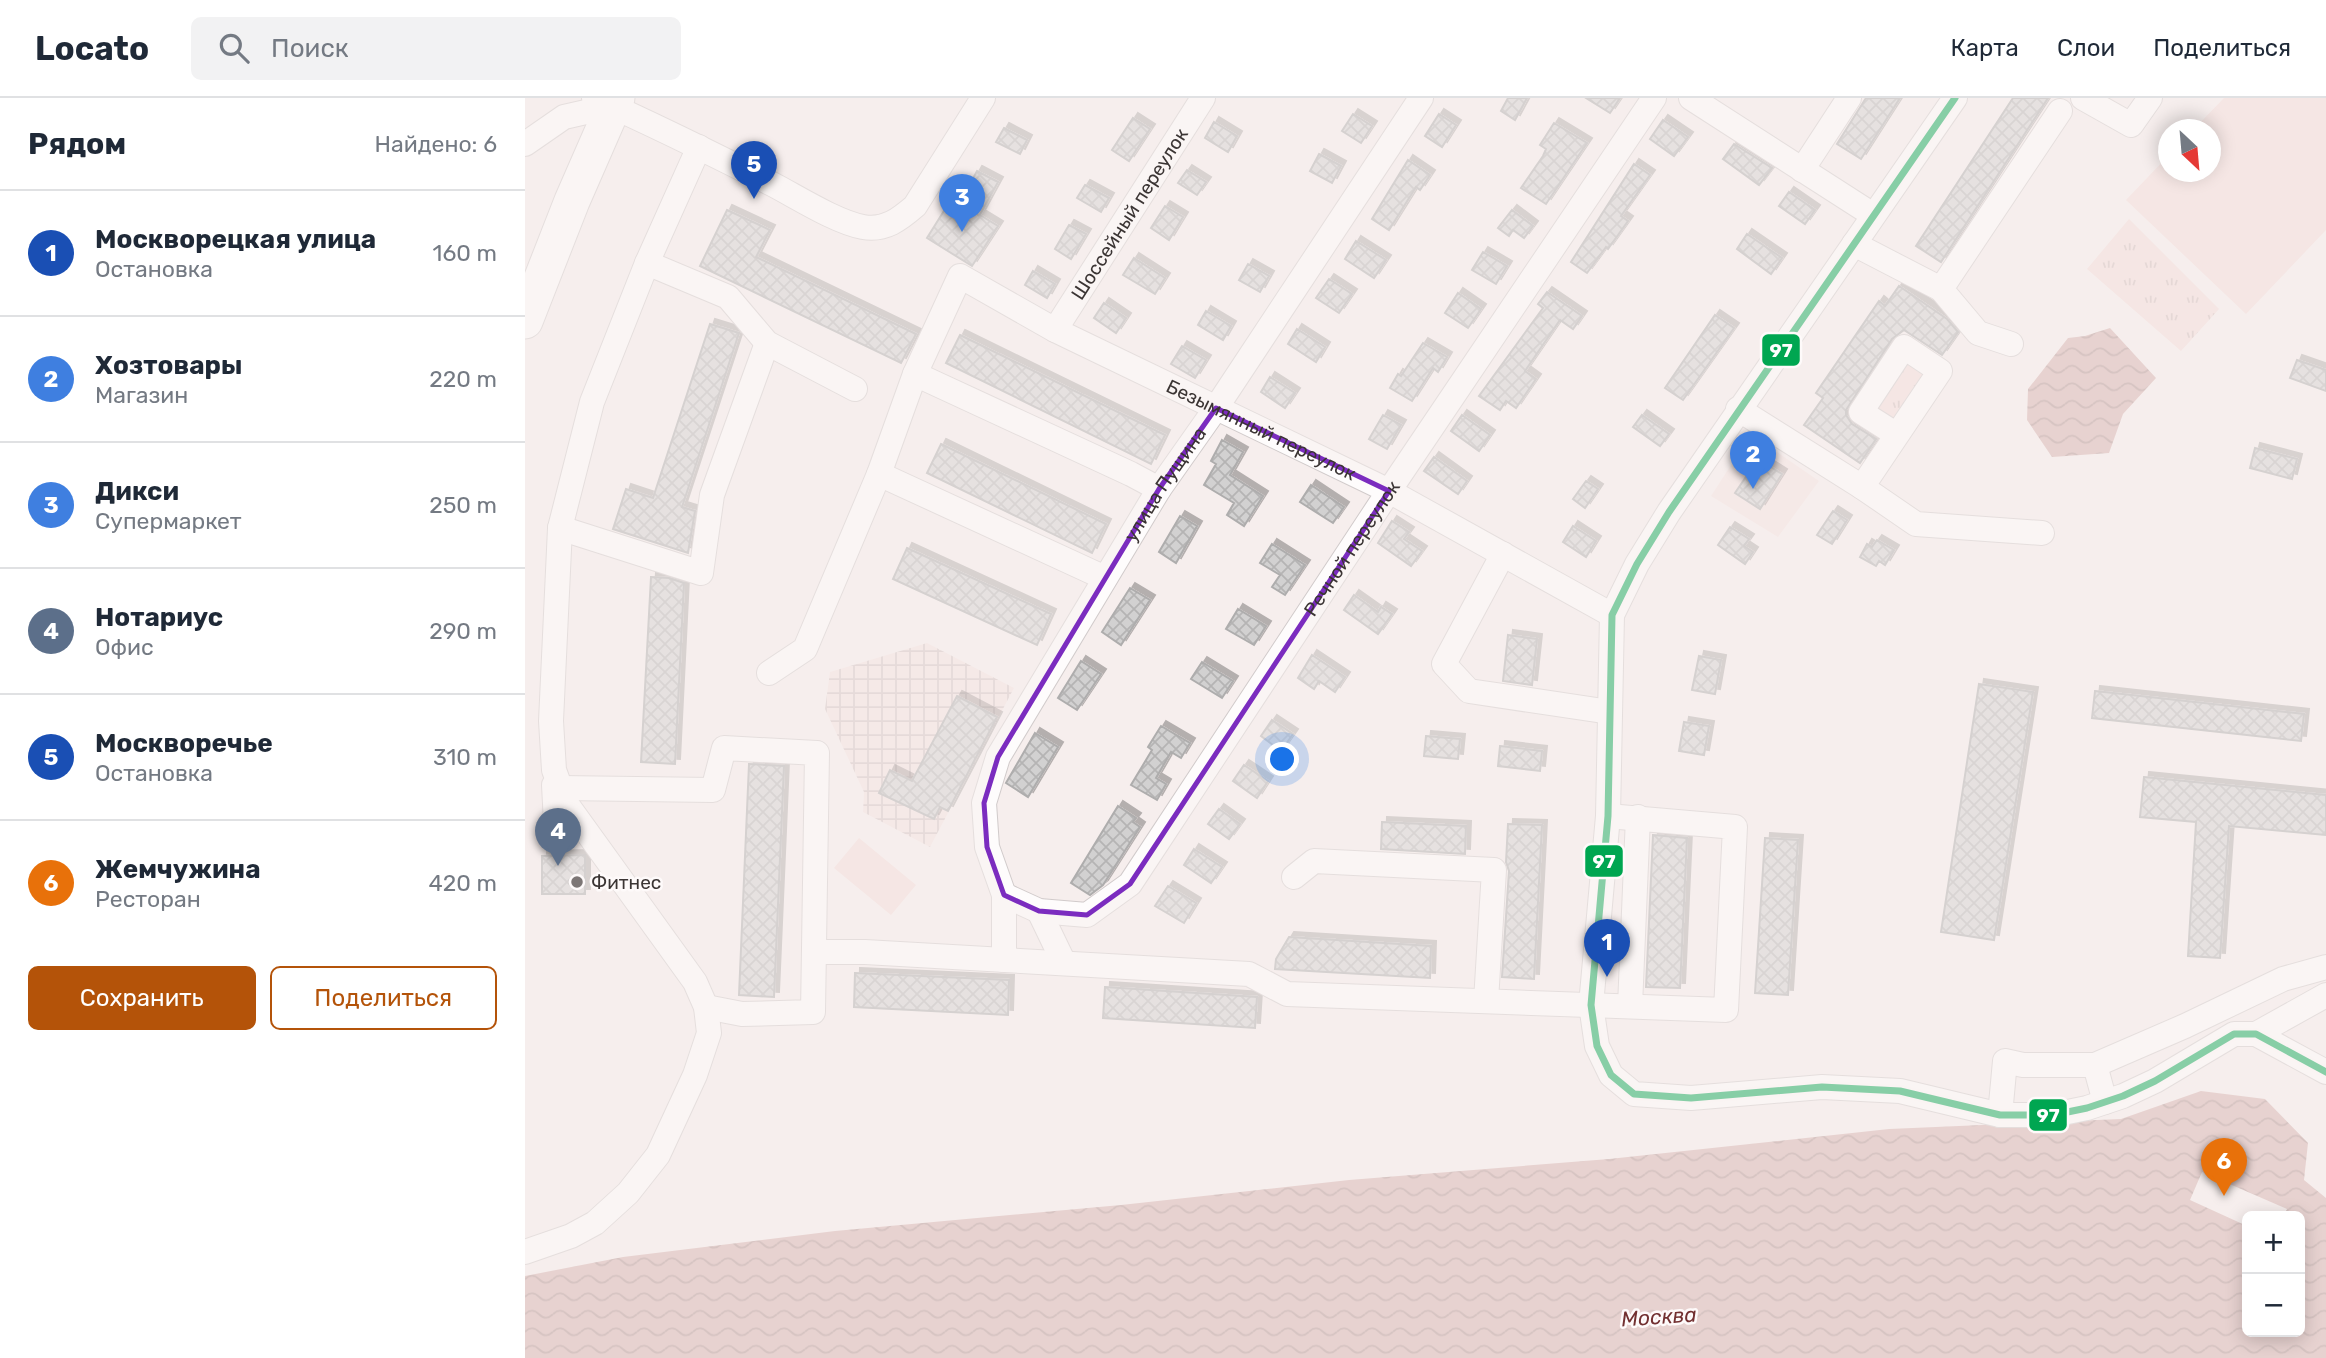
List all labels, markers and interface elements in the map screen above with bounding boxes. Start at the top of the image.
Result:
search box [191,17,681,80]
text: Locato [35,29,149,68]
icon: search [215,29,253,67]
text: Поиск [271,33,349,64]
text: Карта [1950,34,2019,62]
text: Слои [2057,34,2115,62]
text: Поделиться [2153,34,2291,62]
north arrow [2158,119,2221,182]
street label: Шоссейный переулок [1066,124,1193,304]
text: Рядом [28,126,126,162]
text: Найдено: 6 [375,130,497,158]
pin: 5 [731,141,777,199]
pin: 3 [939,174,985,232]
text: Москворецкая улица [95,224,376,255]
text: 1 [45,239,57,267]
text: 160 m [433,239,497,267]
text: Остановка [95,255,213,283]
line badge: 97 [1761,333,1801,367]
text: 97 [1769,339,1793,362]
text: Хозтовары [95,350,242,381]
text: 2 [44,365,58,393]
text: 220 m [429,365,497,393]
street label: Безымянный переулок [1163,374,1360,485]
text: Магазин [95,381,188,409]
street label: улица Пущина [1119,423,1211,546]
pin: 2 [1730,431,1776,489]
text: Дикси [95,476,179,507]
street label: Речной переулок [1299,476,1405,620]
text: 3 [43,491,59,519]
text: 250 m [429,491,497,519]
text: Супермаркет [95,507,242,535]
text: Нотариус [95,602,223,633]
text: 4 [43,617,59,645]
text: 290 m [429,617,497,645]
text: Офис [95,633,154,661]
text: Москворечье [95,728,273,759]
your location [1265,742,1299,776]
text: 5 [44,743,58,771]
text: 310 m [433,743,497,771]
text: Остановка [95,759,213,787]
pin: 4 [535,808,581,866]
line badge: 97 [1584,844,1624,878]
text: 97 [1592,850,1616,873]
text: Жемчужина [95,854,261,885]
text: 6 [44,869,58,897]
text: 420 m [429,869,497,897]
place label: Фитнес [591,871,661,894]
marker: Фитнес [569,874,585,890]
text: Ресторан [95,885,201,913]
pin: 1 [1584,919,1630,977]
button: Сохранить [28,966,256,1030]
button: Поделиться [270,966,497,1030]
line badge: 97 [2028,1098,2068,1132]
text: 97 [2036,1104,2060,1127]
pin: 6 [2201,1138,2247,1196]
map controls [2242,1211,2305,1337]
button: + [2242,1211,2305,1274]
button: − [2242,1274,2305,1337]
water label: Москва [1620,1301,1697,1332]

